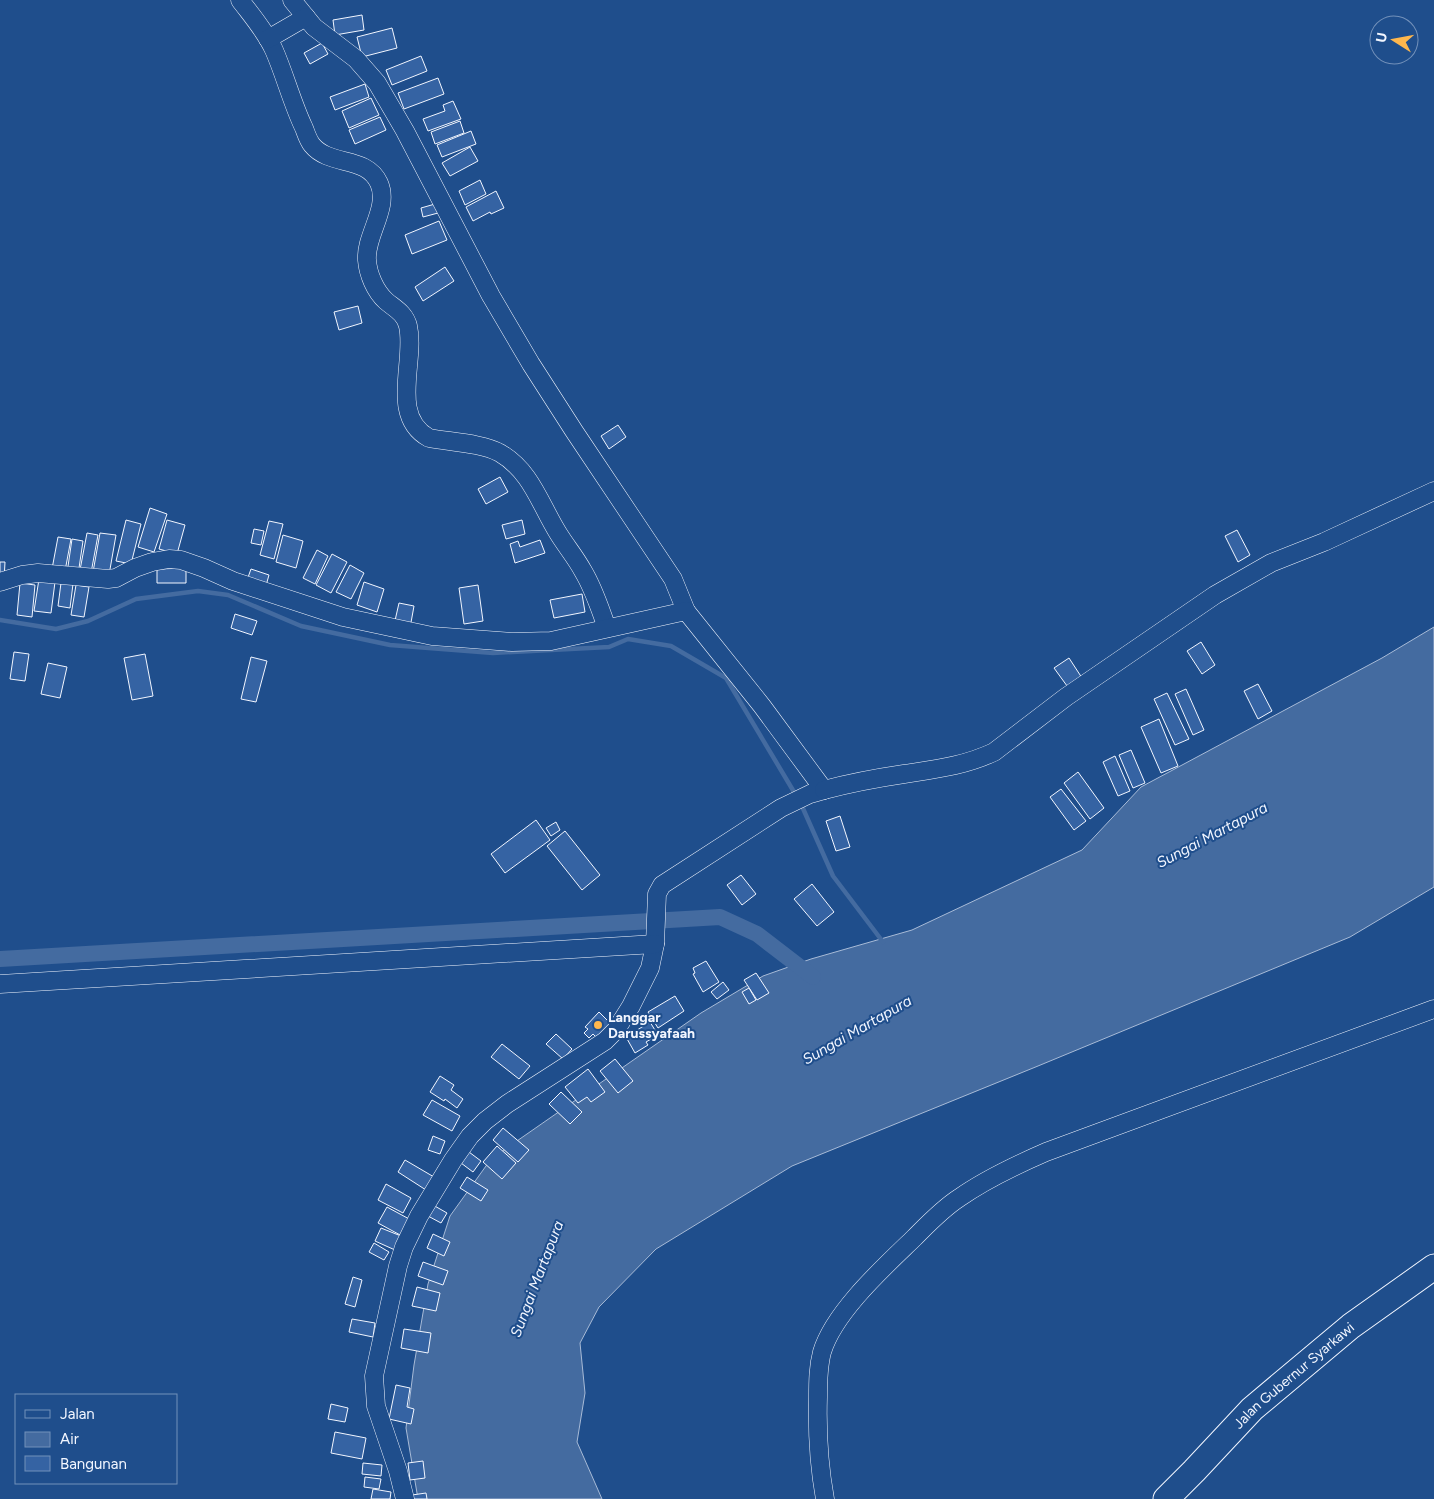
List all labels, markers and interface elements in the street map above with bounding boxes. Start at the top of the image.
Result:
north arrow [1369,15,1419,65]
text: U [1372,31,1391,44]
water label: Sungai Martapura [1153,798,1271,872]
water label: Sungai Martapura [799,991,915,1069]
place label: Langgar Darussyafaah [608,1009,695,1042]
marker: Langgar Darussyafaah [592,1019,604,1031]
water label: Sungai Martapura [507,1218,568,1340]
street label: Jalan Gubernur Syarkawi [1230,1319,1358,1432]
legend [15,1394,178,1484]
text: Jalan [60,1405,95,1423]
text: Air [60,1430,79,1448]
text: Bangunan [60,1455,127,1473]

